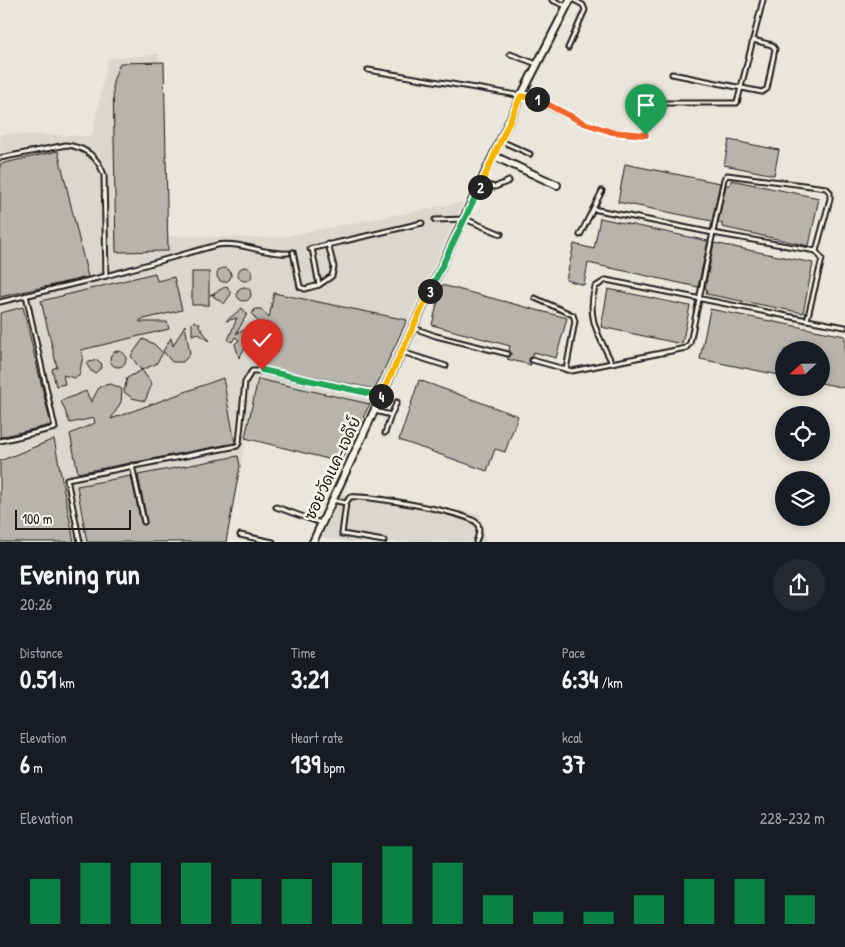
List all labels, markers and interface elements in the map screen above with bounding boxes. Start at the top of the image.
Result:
pin [625,84,667,135]
pin: 1 [524,86,550,112]
text: 1 [535,90,540,109]
icon: arrive [632,91,660,119]
pin: 2 [468,174,492,200]
text: 2 [477,178,484,197]
pin: 3 [418,278,442,304]
text: 3 [427,282,434,301]
pin [241,319,283,370]
icon: check [248,326,276,354]
north arrow [775,341,830,396]
map controls [775,341,830,526]
pin: 4 [368,384,394,408]
text: 4 [379,387,384,406]
button: locate [775,406,830,461]
street label: ซอยวัดแค-เจดีย์ [298,413,366,523]
button: layers [775,471,830,526]
scale bar [15,507,131,530]
text: 100 m [22,509,52,528]
text: Evening run [20,555,140,593]
button: share [773,559,825,611]
text: 20:26 [20,593,52,615]
text: Distance [20,643,63,662]
text: Time [291,643,316,662]
text: Pace [562,643,585,662]
text: 0.51 [20,662,56,696]
text: 3:21 [291,662,329,696]
text: 6:34 [562,662,598,696]
text: km [56,673,75,692]
text: /km [598,673,623,692]
text: Elevation [20,728,67,747]
text: Heart rate [291,728,343,747]
text: kcal [562,728,582,747]
text: 6 [20,747,30,781]
text: 139 [291,747,320,781]
text: 37 [562,747,586,781]
text: m [30,758,43,777]
text: bpm [320,758,345,777]
text: Elevation [20,807,73,829]
text: 228–232 m [760,807,825,829]

